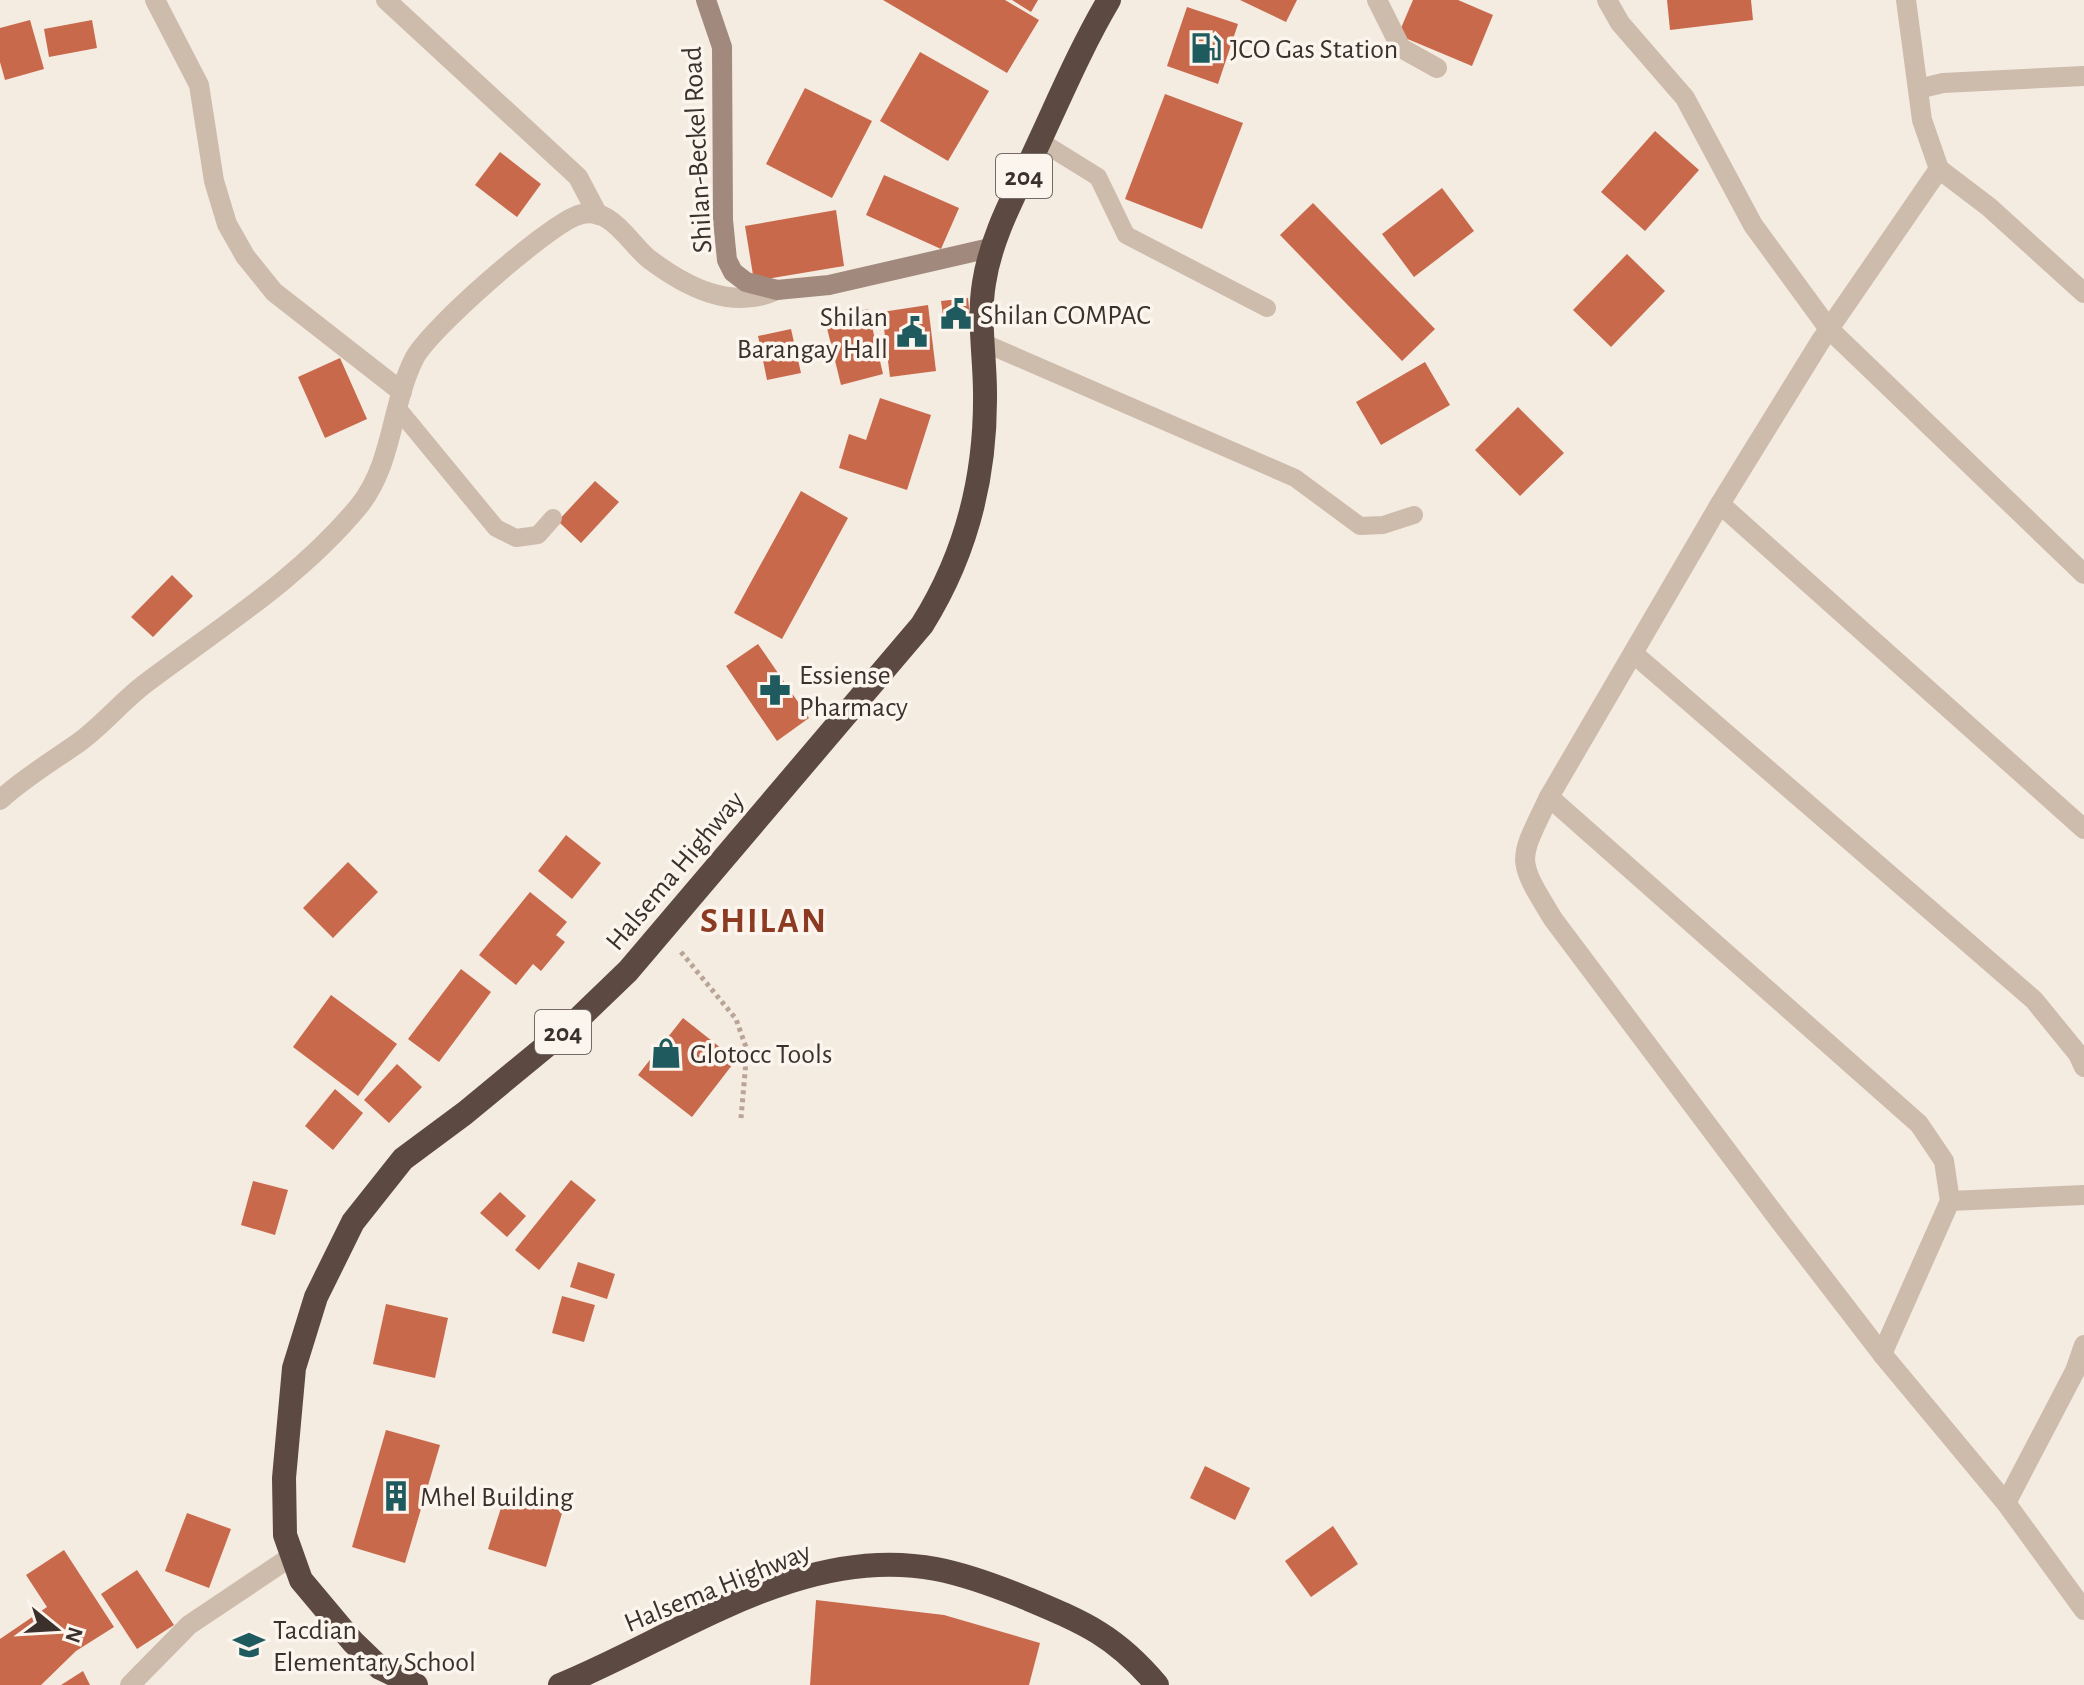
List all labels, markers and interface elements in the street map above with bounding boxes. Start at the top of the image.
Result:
fuel station icon: JCO Gas Station [1189,31,1223,65]
place label: JCO Gas Station [1230,36,1398,64]
street label: Shilan-Beckel Road [679,46,717,254]
road number: 204 [996,154,1052,198]
public building icon: Shilan COMPAC [939,297,973,331]
place label: Shilan COMPAC [980,302,1151,330]
place label: Shilan Barangay Hall [737,304,888,364]
public building icon: Shilan Barangay Hall [895,315,929,349]
place label: Essiense Pharmacy [799,662,908,722]
pharmacy icon: Essiense Pharmacy [758,673,792,707]
street label: Halsema Highway [601,786,750,956]
district label: SHILAN [700,903,828,939]
road number: 204 [535,1010,591,1054]
shop icon: Glotocc Tools [649,1036,683,1070]
place label: Glotocc Tools [690,1041,832,1069]
building icon: Mhel Building [379,1479,413,1513]
place label: Mhel Building [420,1484,574,1512]
street label: Halsema Highway [621,1538,815,1638]
north arrow [16,1589,96,1669]
place label: Tacdian Elementary School [273,1617,476,1677]
text: N [61,1624,87,1646]
school or university icon: Tacdian Elementary School [232,1628,266,1662]

